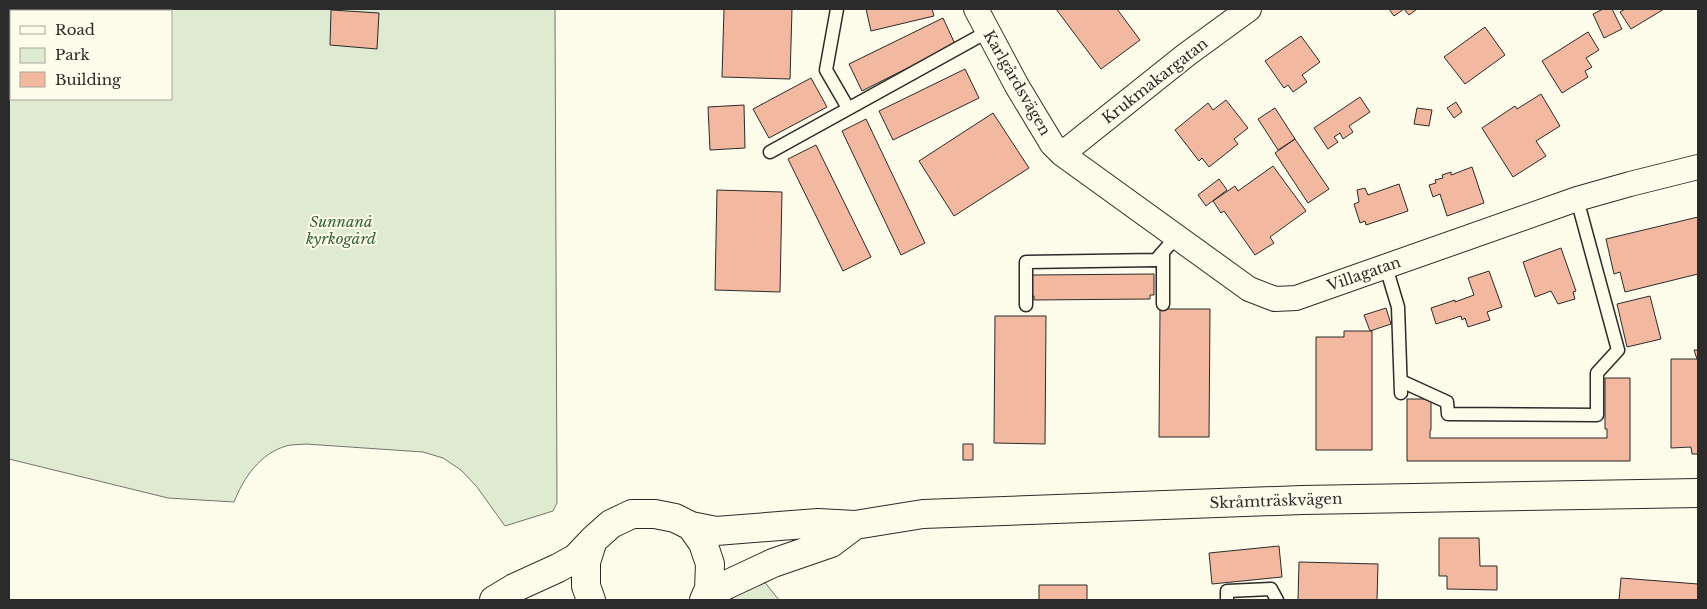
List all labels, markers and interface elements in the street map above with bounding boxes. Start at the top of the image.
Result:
legend [10,10,172,100]
text: Road [55,20,95,39]
street label: Karlgårdsvägen [980,27,1055,139]
street label: Krukmakargatan [1098,33,1211,128]
text: Park [55,45,91,64]
text: Building [55,70,122,89]
park label: Sunnanå kyrkogård [305,212,376,248]
street label: Villagatan [1324,252,1403,295]
street label: Skråmträskvägen [1209,489,1343,512]

